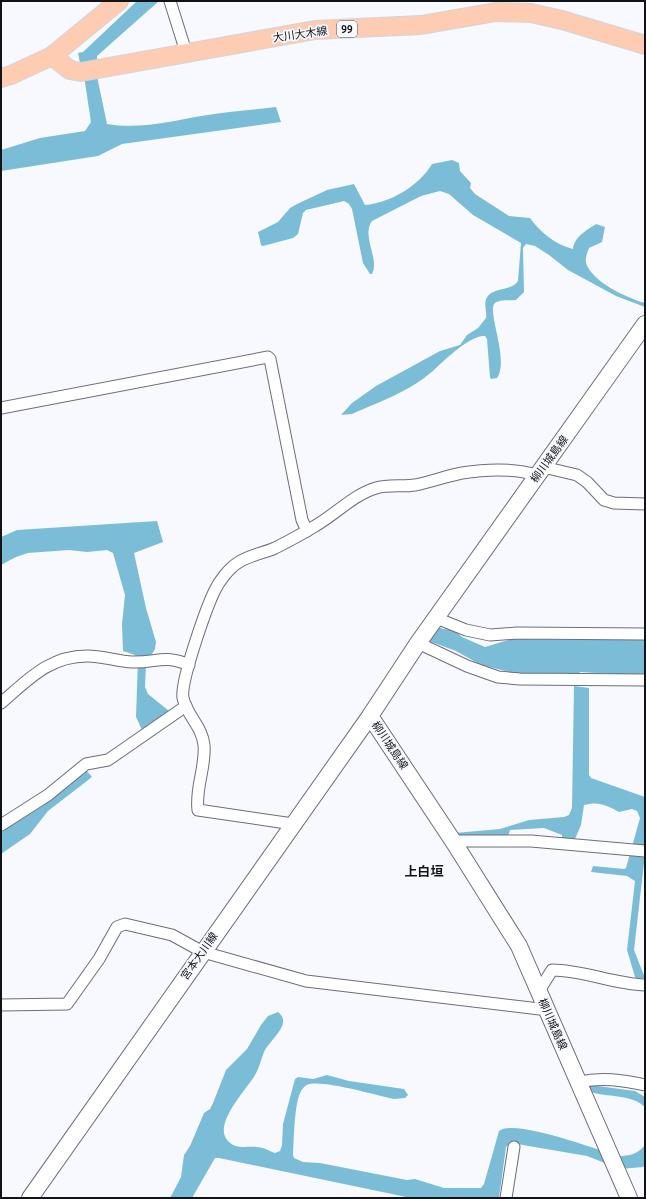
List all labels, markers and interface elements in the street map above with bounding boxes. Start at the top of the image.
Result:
road number: 99 [337,21,357,37]
street label: 大川大木線 [272,24,328,44]
street label: 柳川城島線 [528,433,570,485]
street label: 柳川城島線 [370,719,410,771]
district label: 上白垣 [404,864,444,878]
street label: 宮本大川線 [178,930,220,982]
street label: 柳川城島線 [536,996,570,1052]

